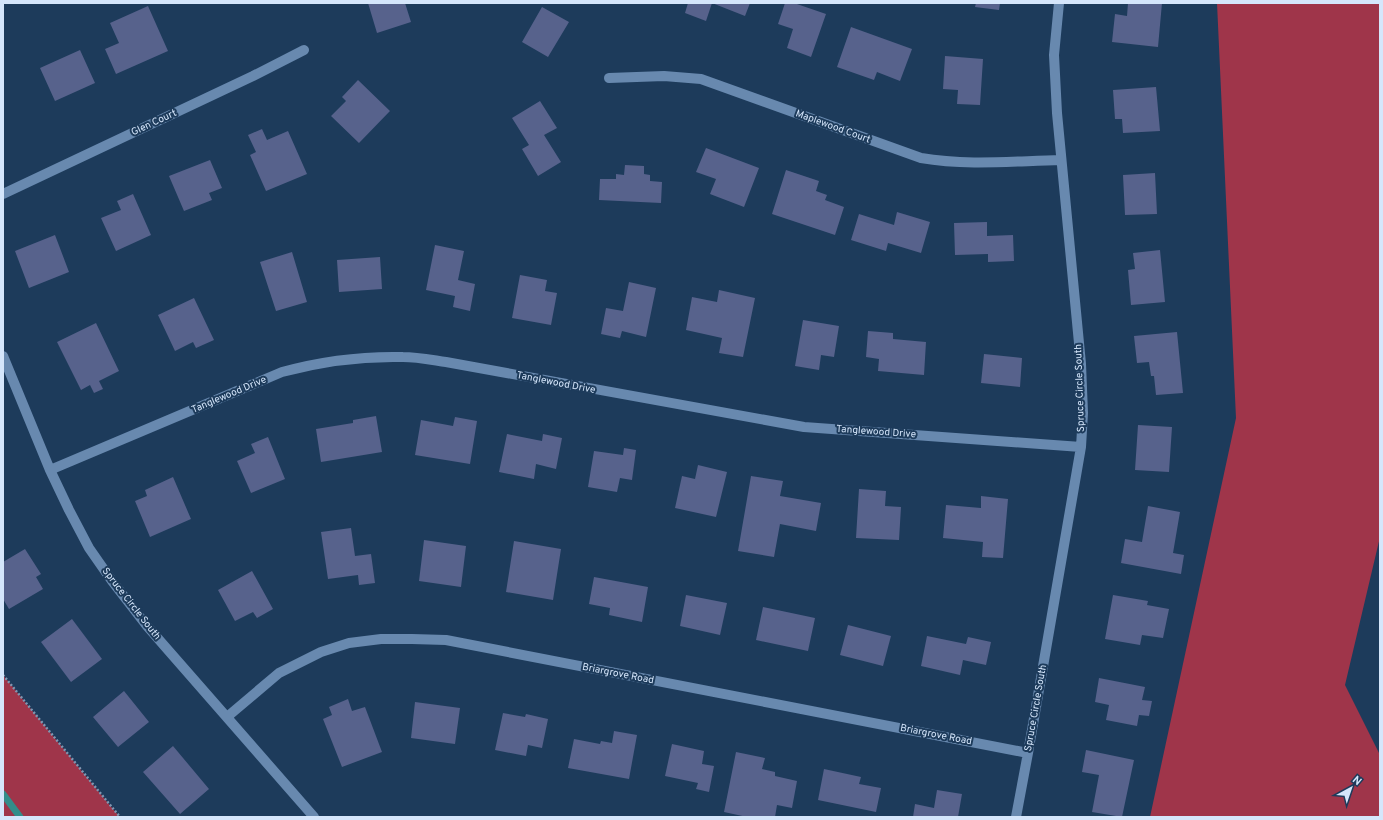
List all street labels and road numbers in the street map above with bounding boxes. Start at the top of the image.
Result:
street label: Glen Court [129,107,179,139]
street label: Maplewood Court [794,107,872,147]
street label: Spruce Circle South [1072,344,1088,432]
street label: Tanglewood Drive [515,369,597,397]
street label: Tanglewood Drive [190,373,268,417]
street label: Tanglewood Drive [836,423,916,441]
street label: Spruce Circle South [99,565,163,643]
street label: Briargrove Road [581,661,655,687]
street label: Spruce Circle South [1022,664,1050,752]
street label: Briargrove Road [899,722,973,748]

